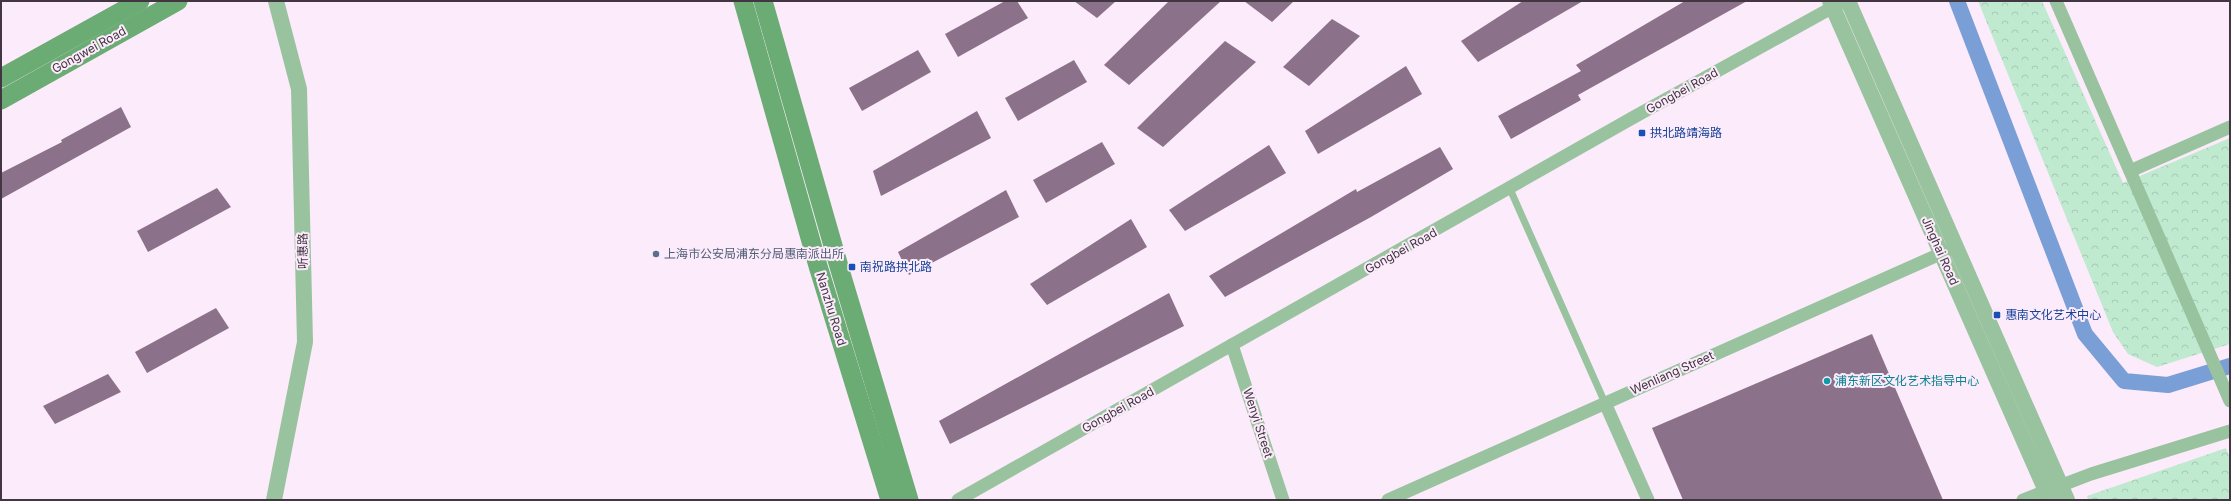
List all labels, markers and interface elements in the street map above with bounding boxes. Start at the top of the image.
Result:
street label: Gongwei Road [49,23,128,76]
street label: Gongbei Road [1643,65,1720,117]
place label: 拱北路靖海路 [1650,125,1722,140]
marker: 拱北路靖海路 [1637,128,1647,138]
street label: Jinghai Road [1919,214,1962,287]
street label: Gongbei Road [1362,225,1439,277]
street label: 听惠路 [295,233,310,269]
place label: 上海市公安局浦东分局惠南派出所 [664,246,844,261]
marker: 上海市公安局浦东分局惠南派出所 [651,249,661,259]
place label: 南祝路拱北路 [860,259,932,274]
marker: 南祝路拱北路 [847,262,857,272]
street label: Nanzhu Road [813,270,850,347]
place label: 惠南文化艺术中心 [2005,307,2101,322]
marker: 惠南文化艺术中心 [1992,310,2002,320]
street label: Wenliang Street [1628,347,1716,398]
place label: 浦东新区文化艺术指导中心 [1835,373,1979,388]
marker: 浦东新区文化艺术指导中心 [1822,376,1832,386]
street label: Gongbei Road [1079,384,1156,436]
street label: Wenyi Street [1240,386,1277,459]

